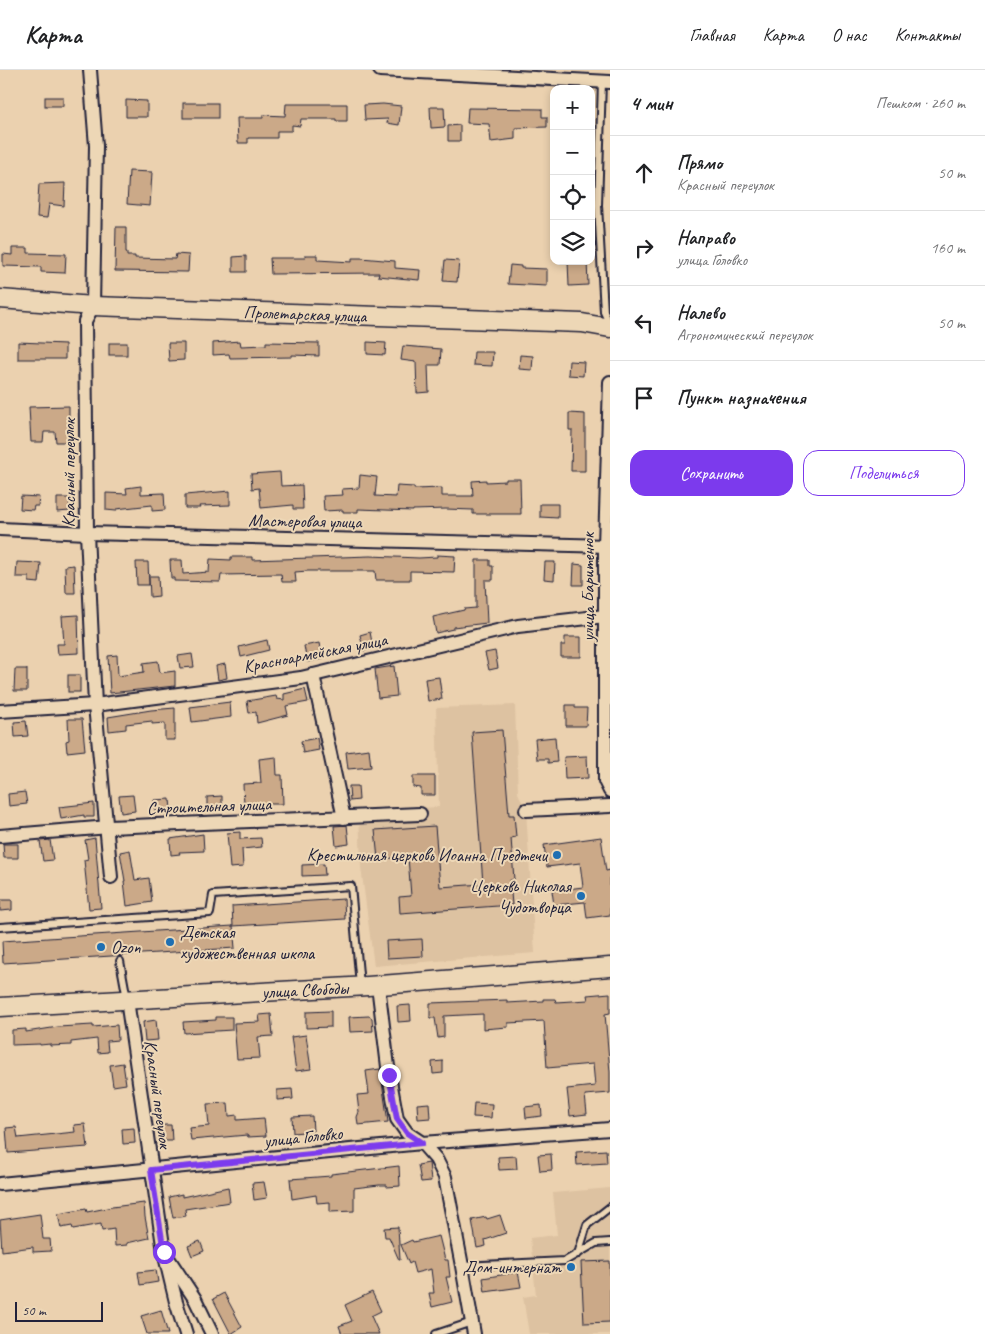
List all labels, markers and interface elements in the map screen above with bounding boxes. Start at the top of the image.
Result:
text: Карта [25,20,82,50]
text: Главная [690,24,735,46]
text: Карта [763,24,804,46]
text: О нас [832,24,867,46]
text: Контакты [895,24,960,46]
map controls [550,85,595,265]
button: + [550,85,595,130]
text: 4 мин [630,90,673,116]
text: Пешком · 260 m [876,93,965,113]
button: − [550,130,595,175]
text: Прямо [677,151,722,175]
icon: ahead [630,159,658,187]
text: 50 m [938,163,965,183]
button: locate [550,175,595,220]
text: Красный переулок [677,175,774,195]
button: layers [550,220,595,265]
text: Направо [677,226,735,250]
icon: right [630,234,658,262]
text: 160 m [931,238,965,258]
text: улица Головко [677,250,747,270]
street label: Пролетарская улица [243,301,369,327]
text: Налево [677,301,725,325]
icon: left [630,309,658,337]
text: 50 m [938,313,965,333]
text: Агрономический переулок [677,325,812,345]
icon: arrive [630,384,658,412]
text: Пункт назначения [677,386,806,410]
street label: Красный переулок [58,416,80,527]
button: Сохранить [630,450,793,496]
button: Поделиться [803,450,965,496]
street label: Мастеровая улица [248,509,364,533]
street label: улица Баритенюк [577,531,599,643]
street label: Красноармейская улица [241,628,391,678]
street label: Строительная улица [146,793,273,819]
place label: Крестильная церковь Иоанна Предтечи [307,844,549,866]
marker: Крестильная церковь Иоанна Предтечи [551,849,563,861]
place label: Церковь Николая Чудотворца [470,875,573,918]
marker: Церковь Николая Чудотворца [575,890,587,902]
place label: Детская художественная школа [180,921,316,964]
place label: Ozon [111,936,141,958]
marker: Детская художественная школа [164,936,176,948]
marker: Ozon [95,941,107,953]
street label: улица Свободы [260,977,350,1003]
street label: Красный переулок [140,1039,177,1152]
route end [378,1064,401,1087]
street label: улица Головко [262,1122,345,1152]
route start [153,1241,176,1264]
place label: Дом-интернат [463,1256,562,1278]
marker: Дом-интернат [565,1261,577,1273]
scale bar [15,1299,102,1322]
text: 50 m [22,1302,46,1319]

